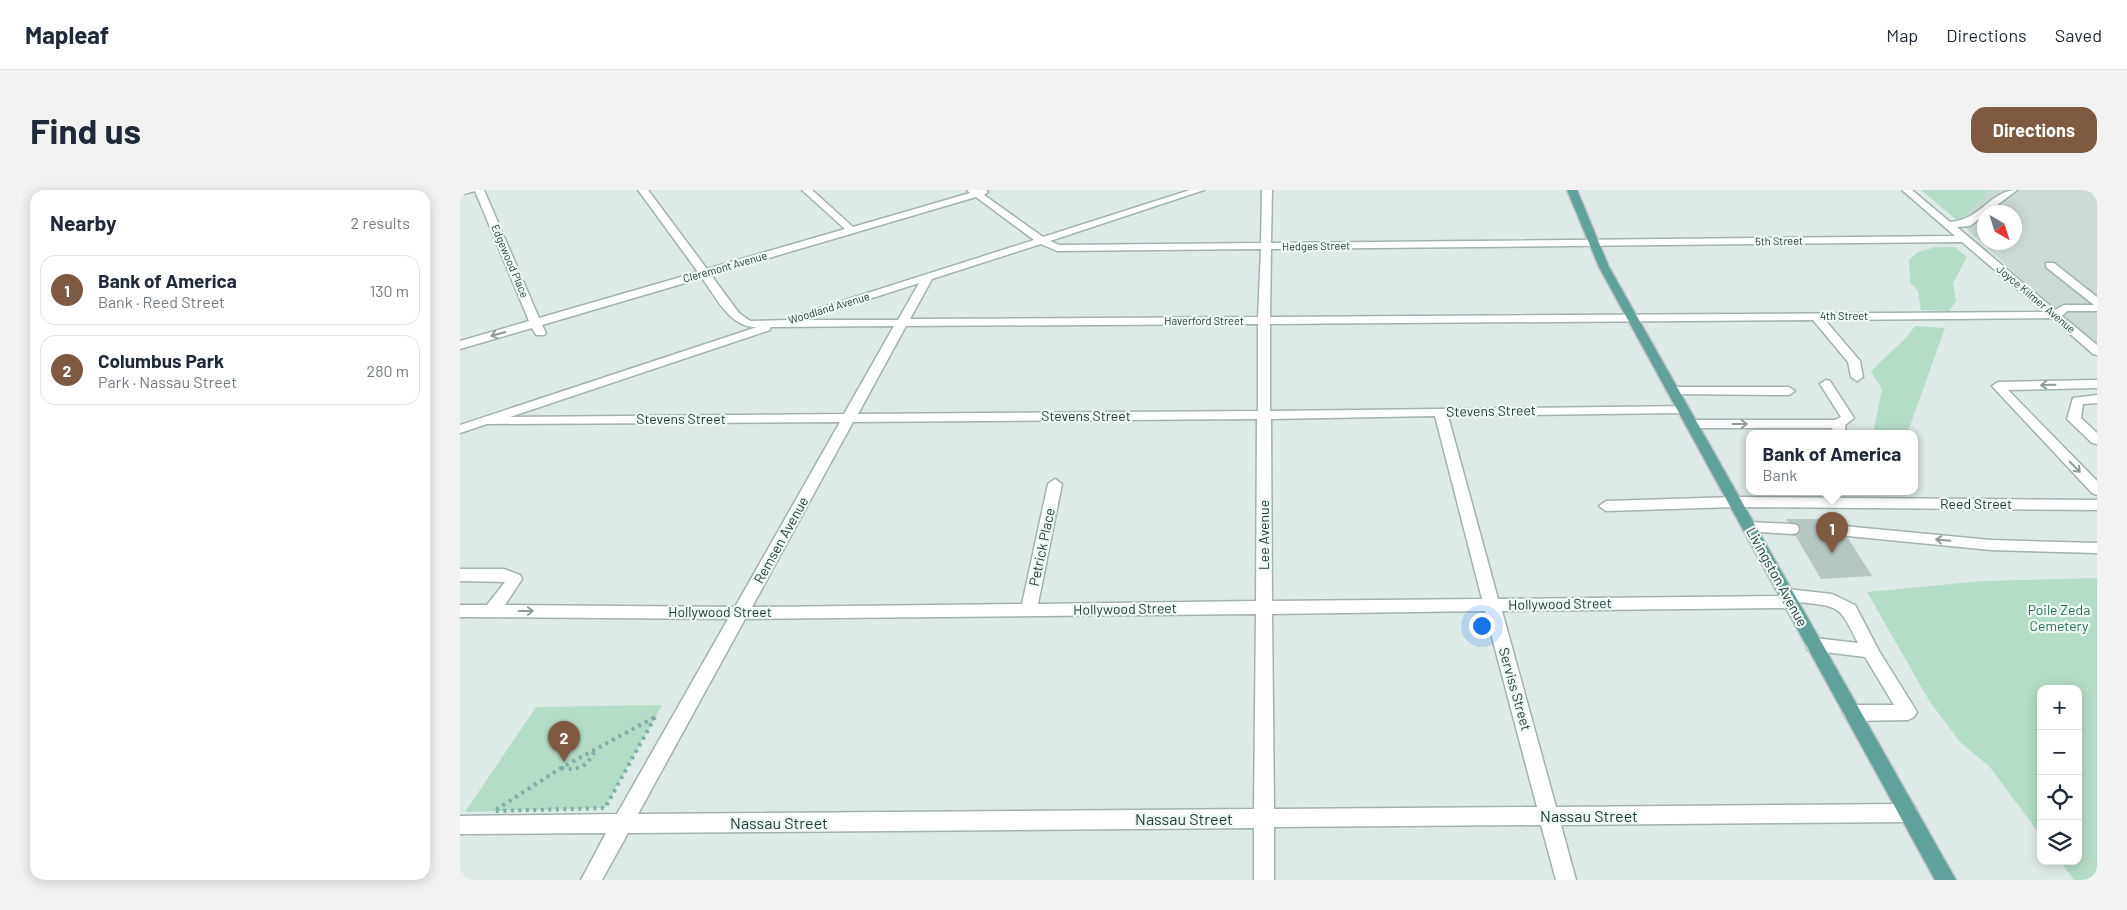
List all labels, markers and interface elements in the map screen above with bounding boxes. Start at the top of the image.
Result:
text: Mapleaf [25,20,109,49]
text: Map [1886,24,1918,46]
text: Directions [1946,24,2027,46]
text: Saved [2055,24,2102,46]
button: Directions [1971,107,2097,153]
text: Find us [30,109,141,151]
north arrow [1977,205,2022,250]
text: Nearby [50,210,116,235]
text: 2 results [351,213,410,232]
street label: Edgewood Place [489,222,532,300]
street label: 5th Street [1755,234,1803,247]
street label: Hedges Street [1282,238,1350,253]
street label: Cleremont Avenue [681,248,769,285]
street label: Joyce Kilmer Avenue [1994,262,2078,335]
text: Bank of America [98,269,237,292]
text: 1 [64,281,70,300]
text: 130 m [370,281,409,300]
street label: Woodland Avenue [787,289,871,326]
text: Bank · Reed Street [98,292,225,311]
street label: 4th Street [1820,309,1868,322]
street label: Haverford Street [1164,314,1244,327]
one-way arrow [491,329,507,339]
text: Columbus Park [98,349,224,372]
text: 2 [63,361,71,380]
text: 280 m [367,361,409,380]
text: Park · Nassau Street [98,372,237,391]
one-way arrow [2041,381,2057,390]
street label: Stevens Street [1446,401,1536,420]
street label: Stevens Street [1041,407,1131,424]
street label: Stevens Street [636,410,726,427]
one-way arrow [1732,419,1748,429]
popup [1746,430,1918,495]
text: Bank of America [1763,442,1901,465]
one-way arrow [2069,461,2081,474]
text: Bank [1763,465,1797,484]
street label: Remsen Avenue [750,493,811,586]
street label: Reed Street [1940,495,2012,512]
street label: Lee Avenue [1255,500,1272,570]
street label: Petrick Place [1025,506,1058,588]
pin: 1 [1816,512,1848,553]
street label: Livingston Avenue [1743,524,1812,629]
one-way arrow [1935,535,1951,545]
street label: Hollywood Street [1508,594,1612,613]
street label: Hollywood Street [1073,599,1177,618]
park label: Poile Zeda Cemetery [2028,601,2090,634]
street label: Hollywood Street [668,603,772,620]
one-way arrow [518,606,534,616]
your location [1469,613,1495,639]
street label: Serviss Street [1496,645,1535,732]
map controls [2037,685,2082,865]
button: + [2037,685,2082,730]
pin: 2 [548,721,580,762]
button: − [2037,730,2082,775]
button: locate [2037,775,2082,820]
street label: Nassau Street [1540,806,1638,825]
street label: Nassau Street [1135,809,1233,828]
street label: Nassau Street [730,813,828,832]
button: layers [2037,820,2082,865]

